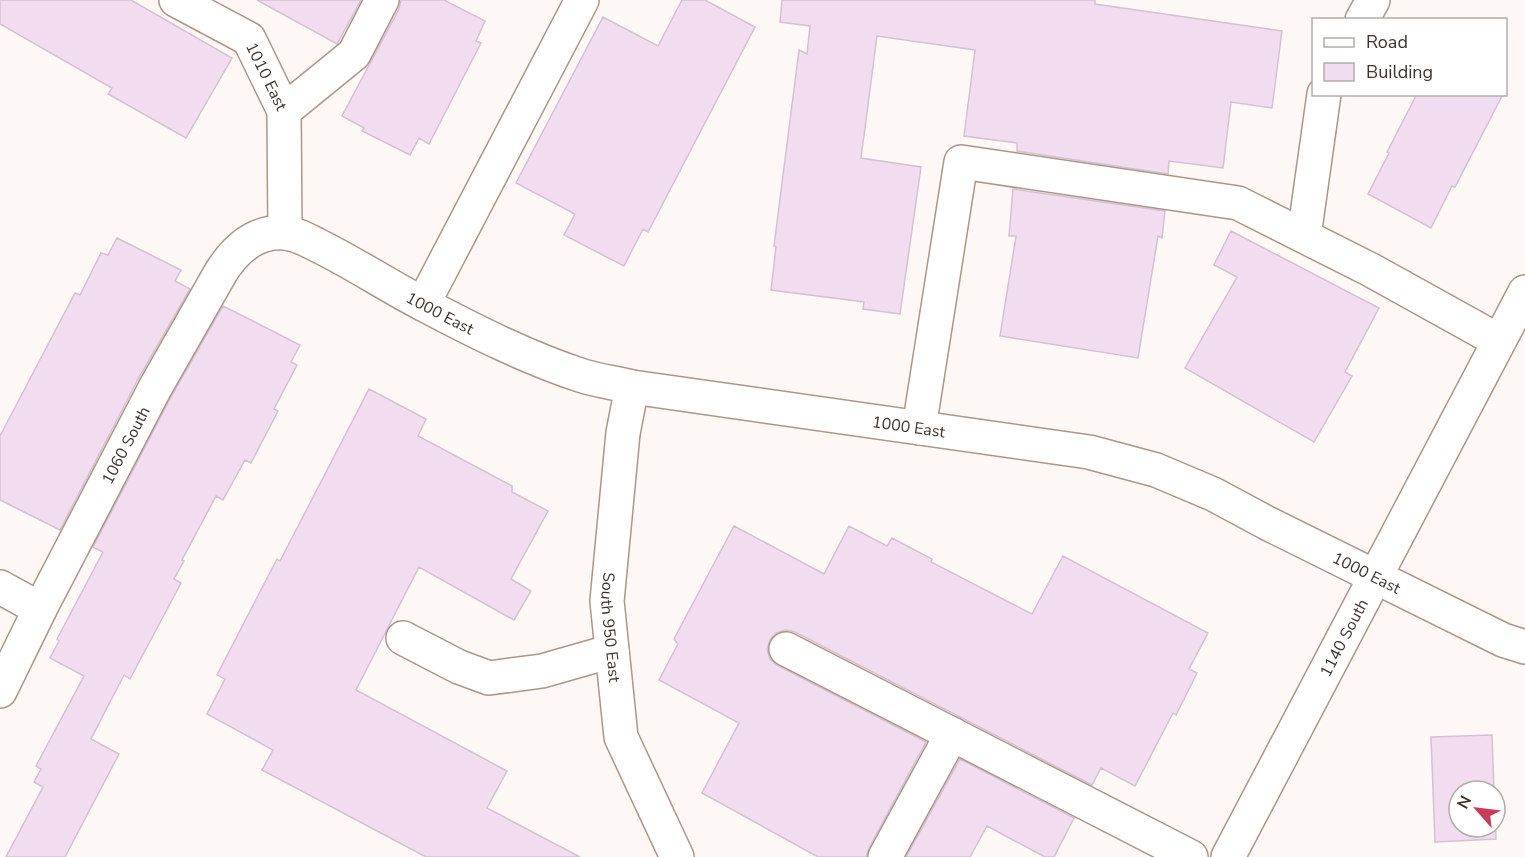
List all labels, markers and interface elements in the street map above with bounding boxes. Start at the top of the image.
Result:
legend [1312,18,1507,96]
text: Road [1366,30,1408,54]
street label: 1010 East [240,39,292,115]
text: Building [1366,60,1433,84]
street label: 1000 East [402,287,478,341]
street label: 1060 South [97,403,156,488]
street label: 1000 East [871,411,947,443]
street label: 1000 East [1329,547,1404,600]
street label: South 950 East [595,571,625,684]
street label: 1140 South [1315,595,1374,681]
north arrow [1447,779,1507,839]
text: N [1452,792,1477,813]

